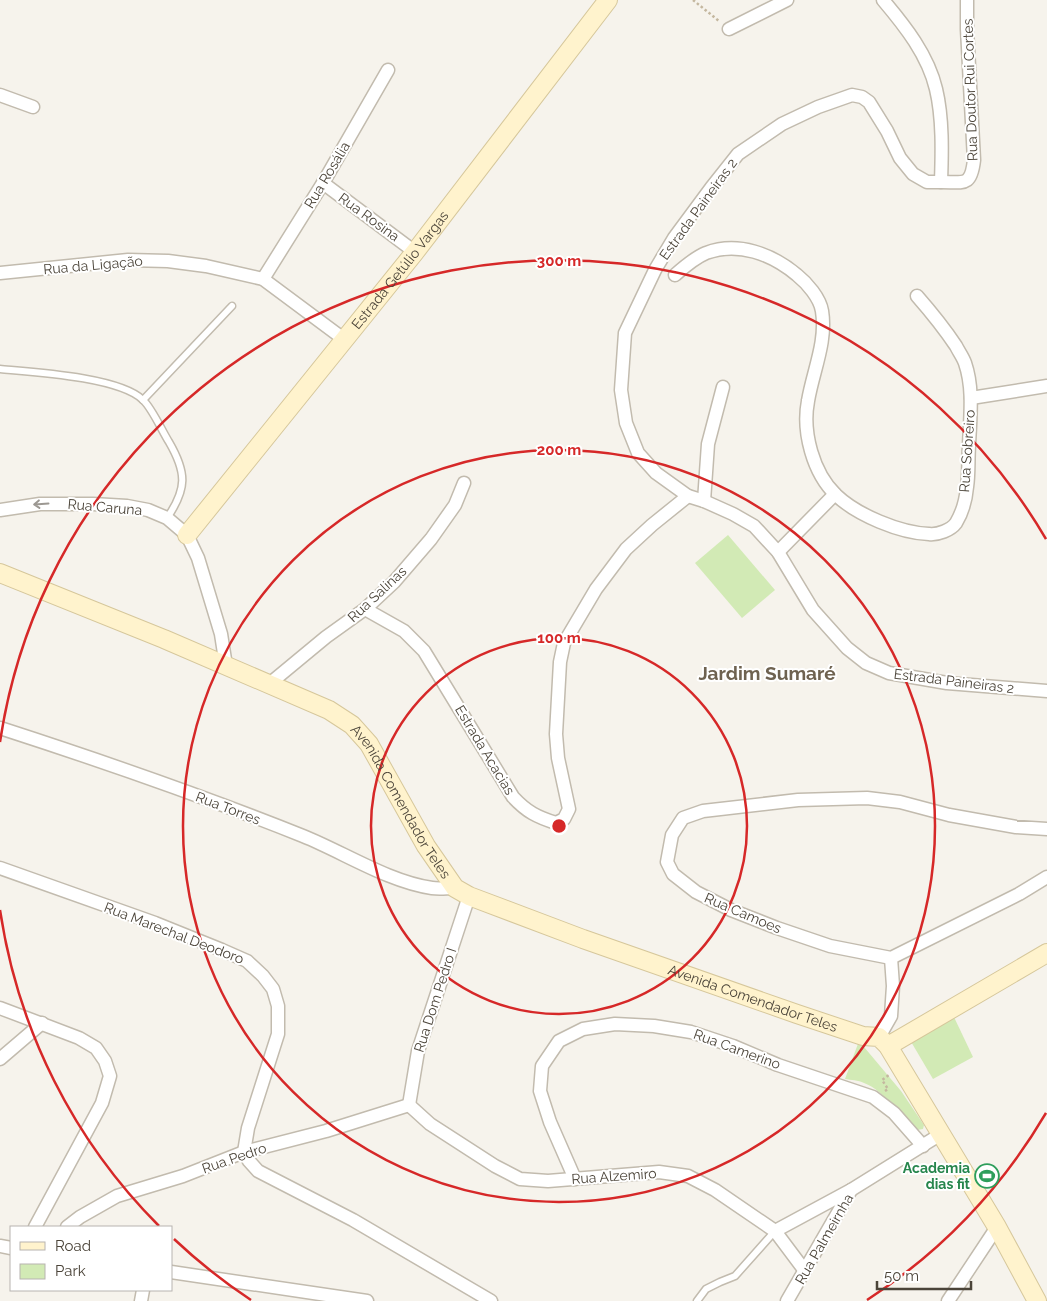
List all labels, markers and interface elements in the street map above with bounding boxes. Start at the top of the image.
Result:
street label: Rua Doutor Rui Cortes [960,18,980,162]
street label: Rua Rosália [301,139,353,211]
street label: Estrada Paineiras 2 [656,155,740,263]
street label: Rua Rosina [335,190,403,244]
street label: Estrada Getúlio Vargas [348,208,452,332]
text: 300 m [537,252,581,270]
street label: Rua da Ligação [43,253,143,277]
street label: Rua Sobreiro [956,409,978,493]
text: 200 m [537,441,581,459]
street label: Rua Caruna [67,496,143,518]
one-way arrow [33,499,49,509]
street label: Rua Salinas [344,563,410,625]
text: 100 m [537,629,581,647]
district label: Jardim Sumaré [698,662,836,684]
street label: Estrada Paineiras 2 [893,666,1015,696]
street label: Estrada Acacias [452,702,518,798]
street label: Avenida Comendador Teles [347,721,454,882]
street label: Rua Torres [193,788,263,828]
centre of rings [550,817,568,835]
street label: Rua Camoes [702,890,784,936]
street label: Rua Marechal Deodoro [102,899,246,967]
street label: Rua Dom Pedro I [411,946,459,1054]
street label: Avenida Comendador Teles [666,961,840,1035]
street label: Rua Camerino [691,1026,783,1072]
street label: Rua Pedro [200,1140,268,1176]
place label: Academia dias fit [903,1160,971,1192]
sports icon: Academia dias fit [974,1163,1000,1189]
street label: Rua Alzemiro [571,1165,657,1187]
street label: Rua Palmeirnha [792,1191,856,1287]
legend [10,1226,172,1291]
text: Road [55,1237,91,1255]
scale bar [877,1258,971,1290]
text: Park [55,1262,86,1280]
text: 50 m [884,1267,919,1285]

